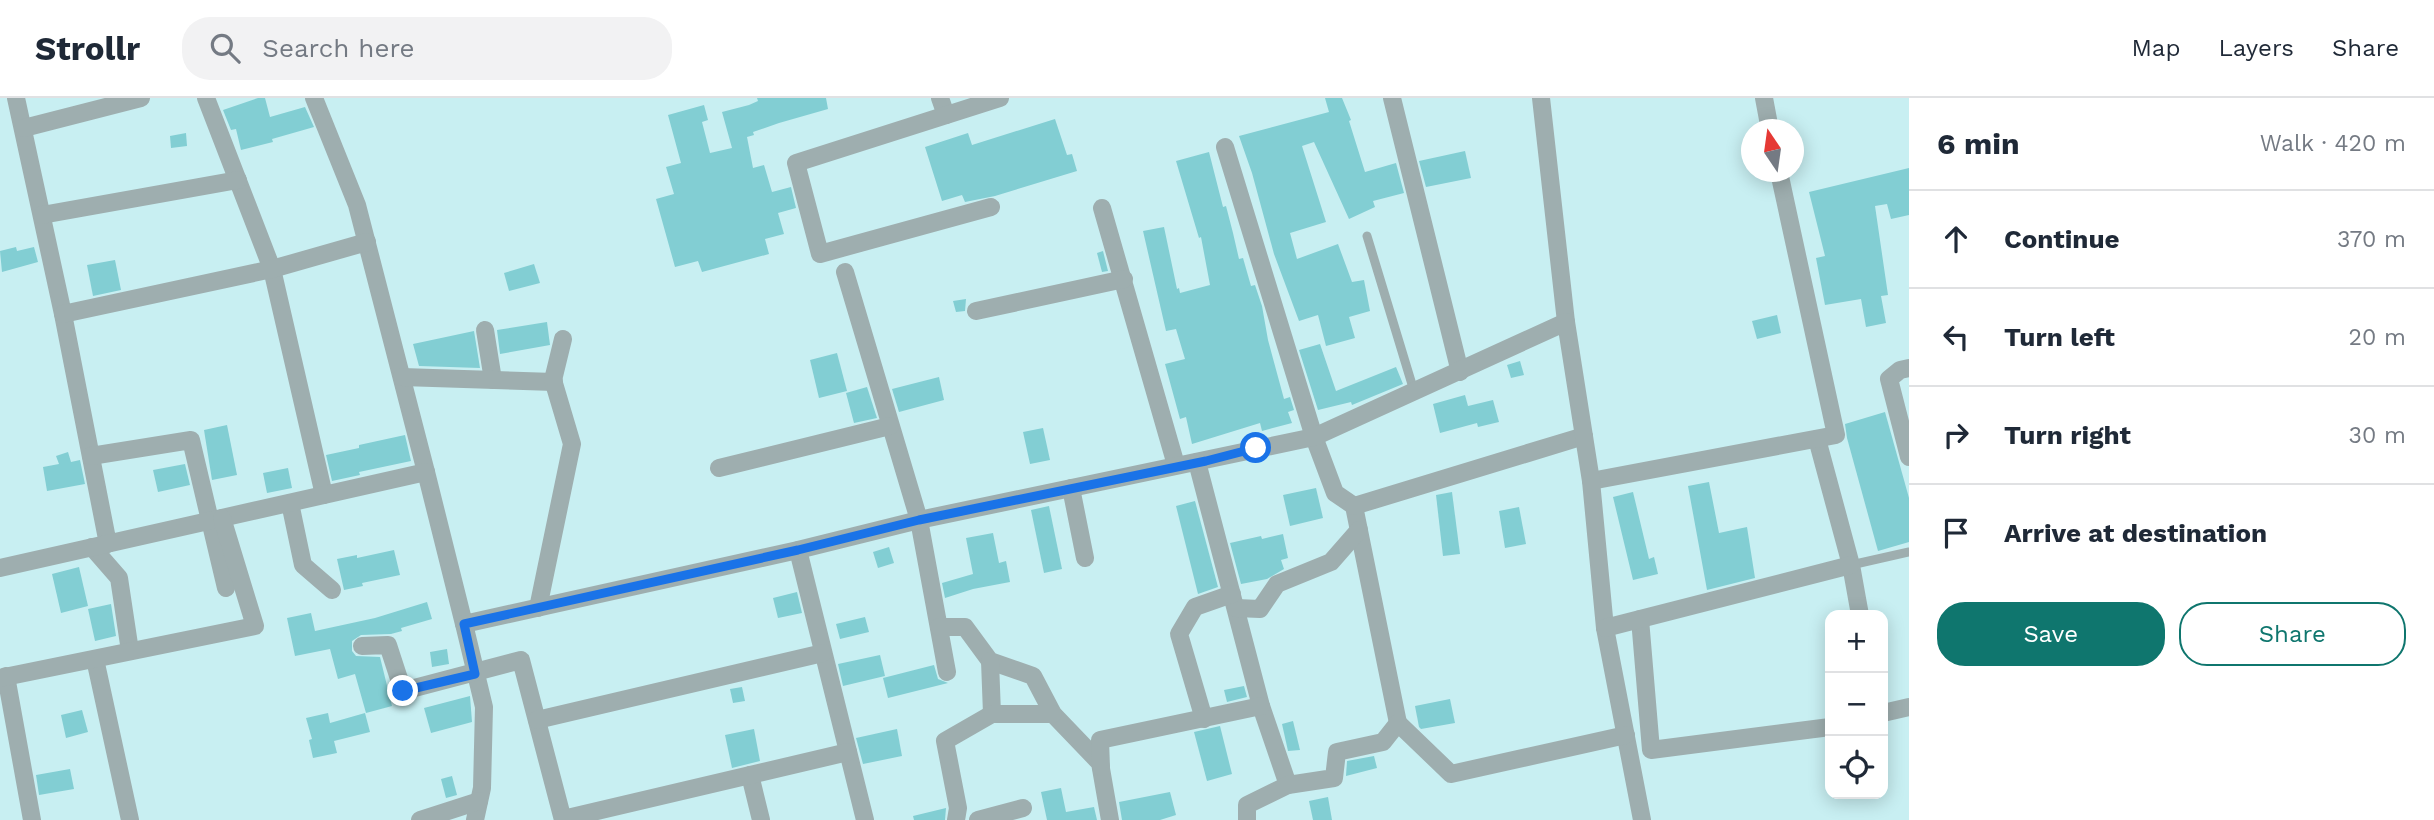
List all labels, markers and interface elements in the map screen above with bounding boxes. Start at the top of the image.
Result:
search box [182,17,672,80]
text: Strollr [35,29,140,68]
icon: search [206,29,244,67]
text: Search here [262,33,415,63]
text: Map [2132,34,2180,62]
text: Layers [2218,34,2294,62]
text: Share [2332,34,2399,62]
north arrow [1741,119,1804,182]
text: 6 min [1937,126,2020,161]
text: Walk · 420 m [2260,130,2406,157]
icon: ahead [1937,220,1975,258]
text: Continue [2004,224,2120,254]
text: 370 m [2337,226,2406,253]
icon: left [1937,318,1975,356]
text: Turn left [2004,322,2115,352]
text: 20 m [2349,324,2406,351]
icon: right [1937,416,1975,454]
text: Turn right [2004,420,2131,450]
text: 30 m [2349,422,2406,449]
route start [1240,432,1271,463]
icon: arrive [1937,514,1975,552]
text: Arrive at destination [2004,518,2267,548]
button: Save [1937,602,2165,666]
button: Share [2179,602,2406,666]
map controls [1825,610,1888,799]
button: + [1825,610,1888,673]
button: − [1825,673,1888,736]
route end [387,675,418,706]
button: locate [1825,736,1888,799]

